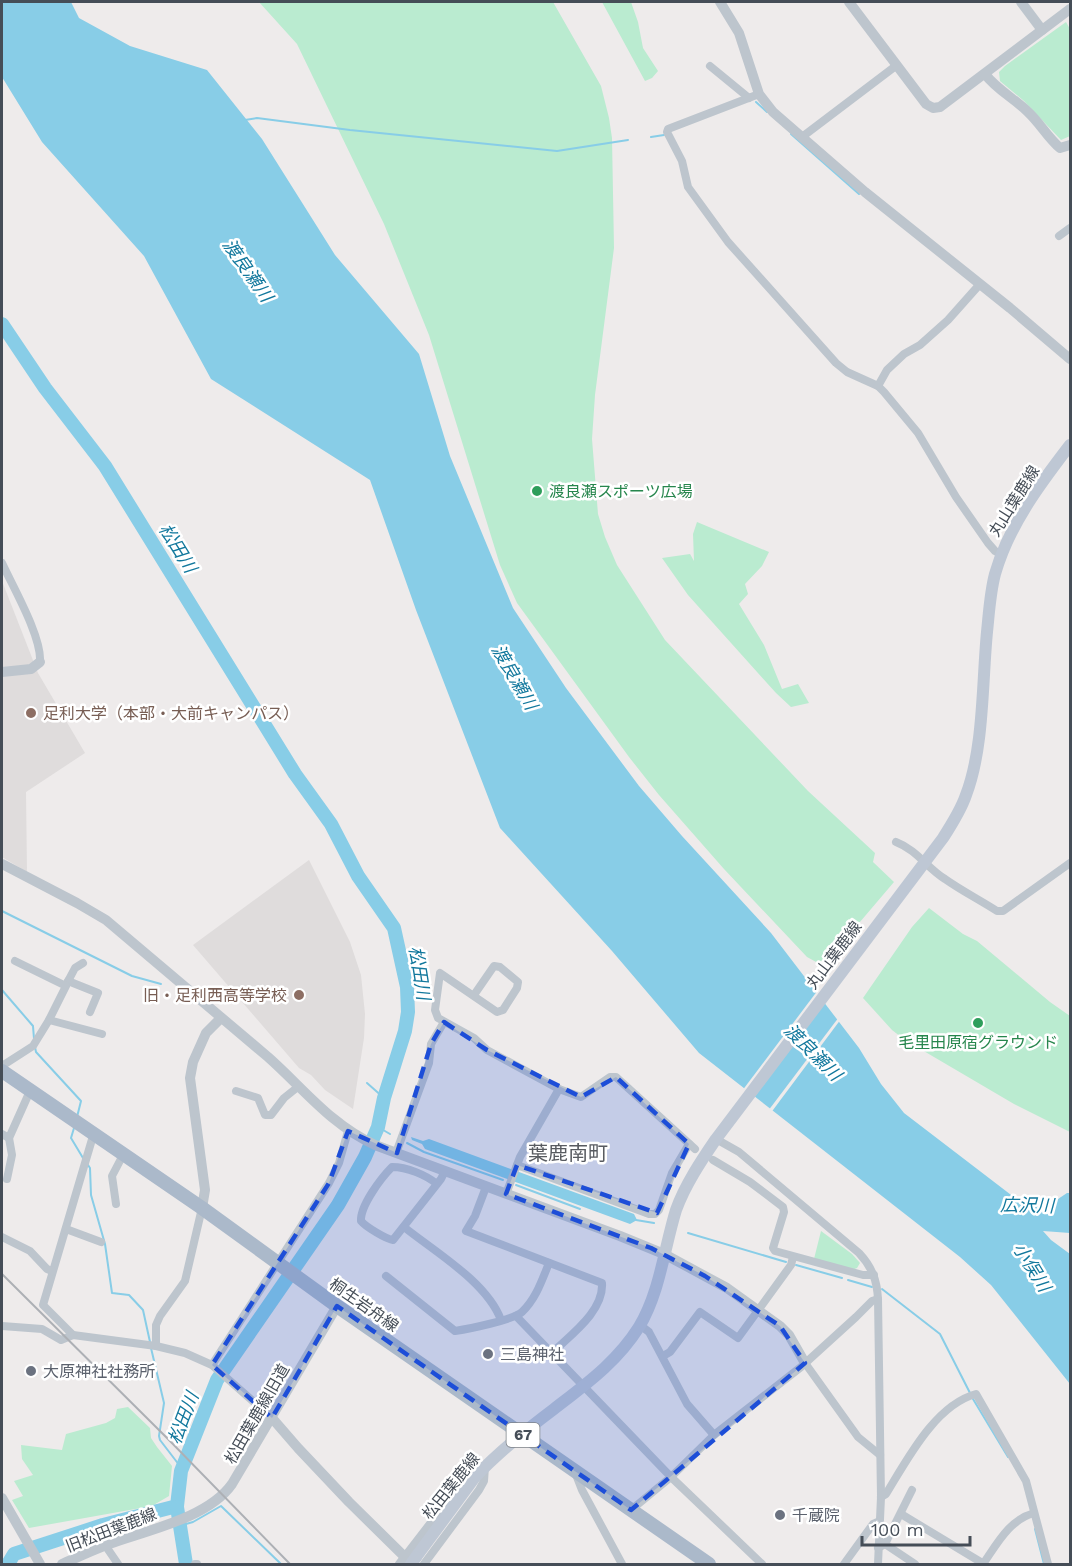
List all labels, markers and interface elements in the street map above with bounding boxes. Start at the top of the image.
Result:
water label: 渡良瀬川 [219,234,278,307]
street label: 丸山葉鹿線 [985,462,1043,540]
place label: 渡良瀬スポーツ広場 [549,482,693,501]
marker: 渡良瀬スポーツ広場 [530,484,544,498]
water label: 松田川 [155,520,202,578]
water label: 渡良瀬川 [488,641,543,715]
place label: 足利大学（本部・大前キャンパス） [43,704,299,723]
marker: 足利大学（本部・大前キャンパス） [24,706,38,720]
street label: 丸山葉鹿線 [802,917,866,993]
water label: 松田川 [405,945,435,1003]
place label: 旧・足利西高等学校 [143,986,287,1005]
marker: 旧・足利西高等学校 [292,988,306,1002]
marker: 毛里田原宿グラウンド [971,1016,985,1030]
water label: 渡良瀬川 [780,1019,847,1086]
place label: 毛里田原宿グラウンド [898,1033,1058,1052]
district label: 葉鹿南町 [528,1141,608,1165]
water label: 広沢川 [1000,1194,1056,1216]
water label: 小俣川 [1009,1239,1056,1297]
street label: 桐生岩舟線 [326,1274,402,1336]
place label: 三島神社 [500,1345,564,1364]
marker: 三島神社 [481,1347,495,1361]
street label: 松田葉鹿線旧道 [221,1361,293,1467]
place label: 大原神社社務所 [43,1362,155,1381]
marker: 大原神社社務所 [24,1364,38,1378]
water label: 松田川 [164,1387,203,1447]
road number: 67 [506,1423,540,1447]
street label: 松田葉鹿線 [418,1449,484,1523]
street label: 旧松田葉鹿線 [63,1504,159,1556]
place label: 千蔵院 [792,1506,840,1525]
marker: 千蔵院 [773,1508,787,1522]
scale bar [862,1509,970,1547]
text: 100 m [871,1519,924,1540]

